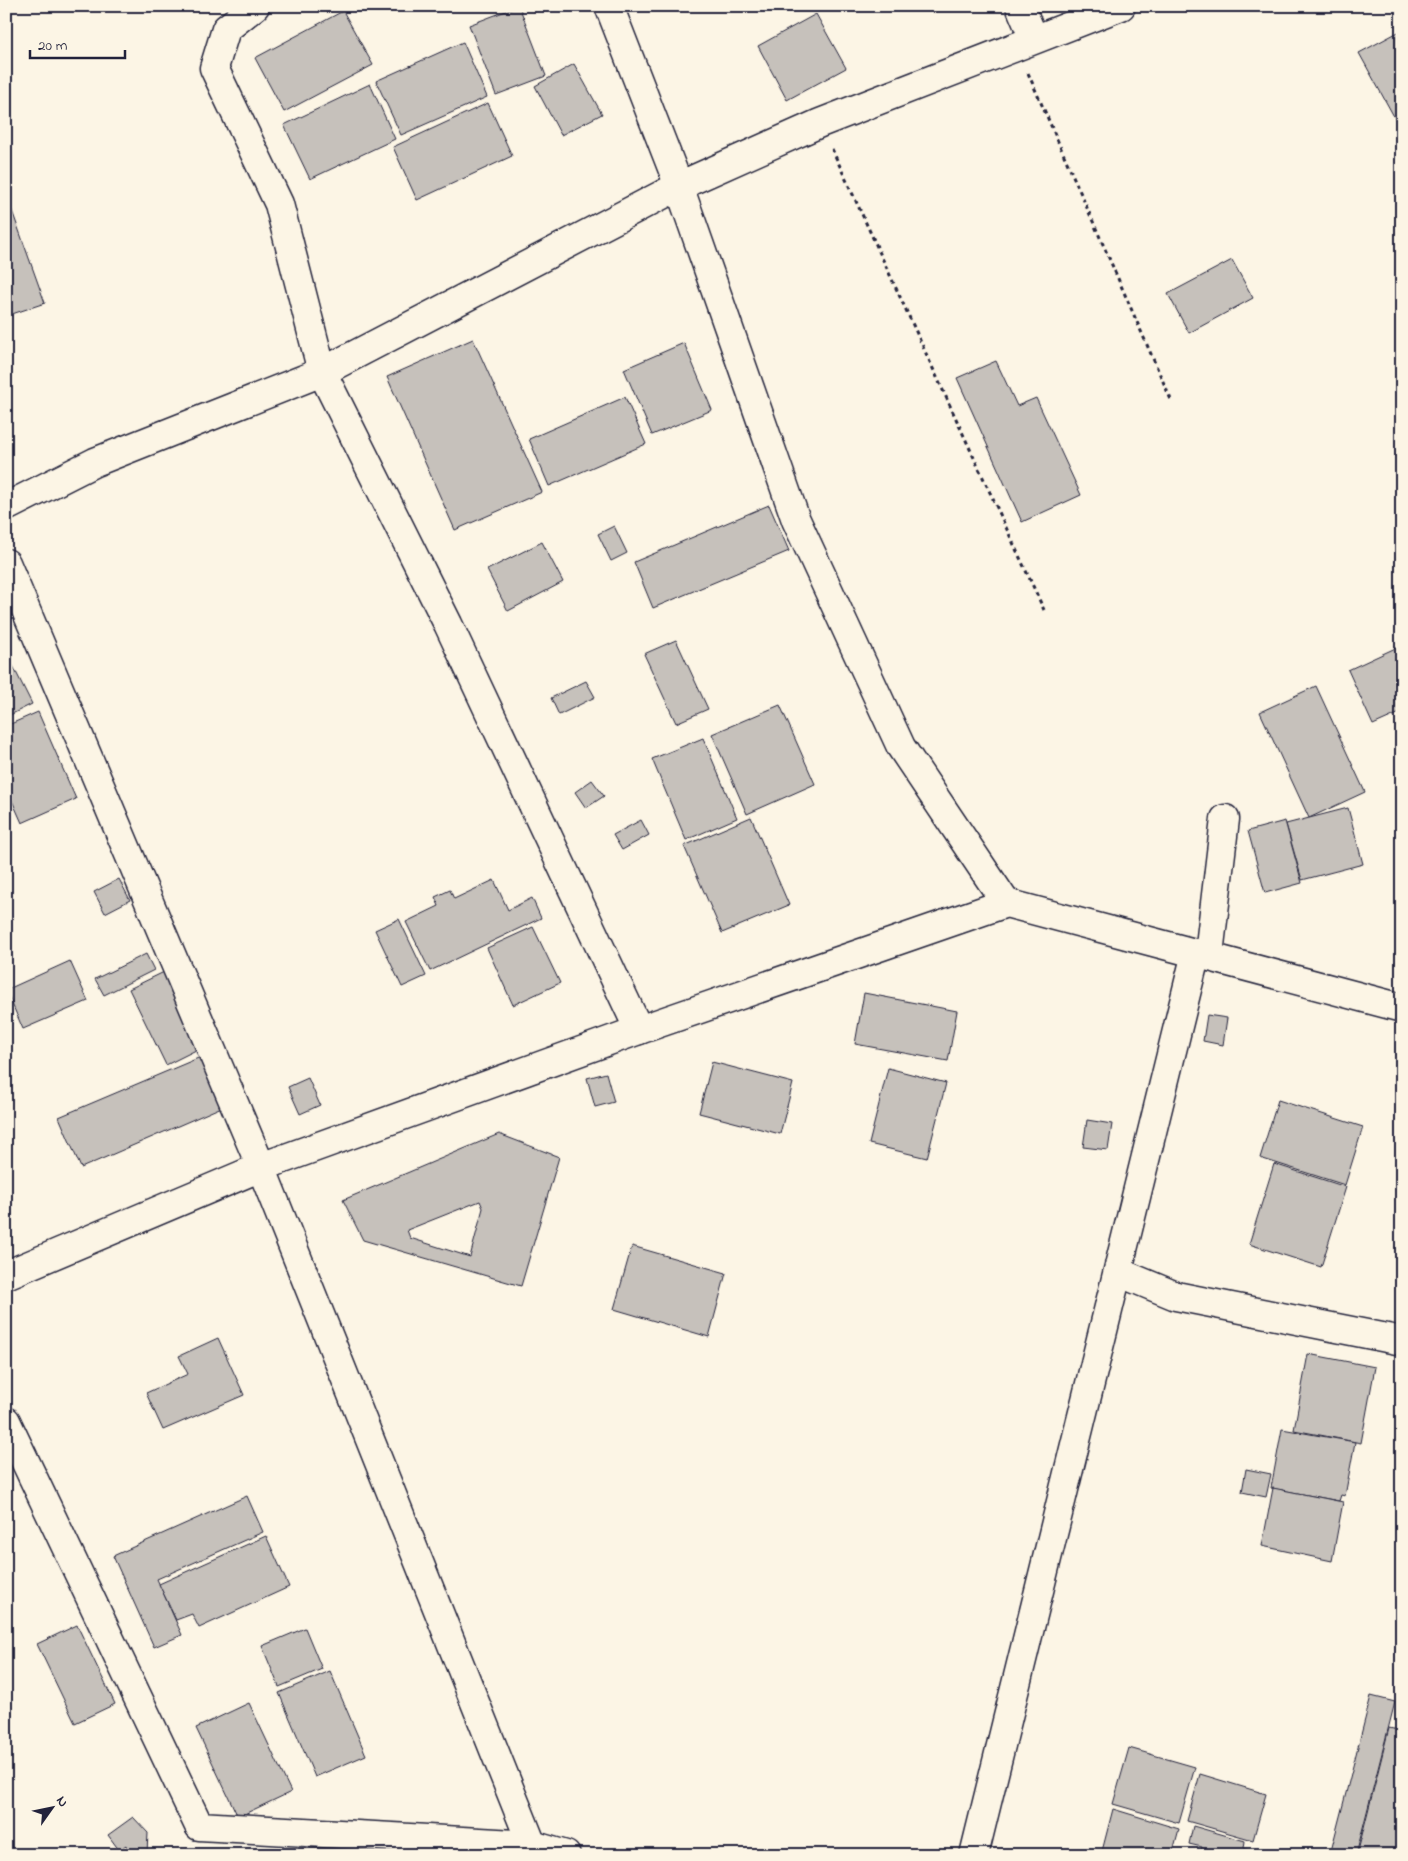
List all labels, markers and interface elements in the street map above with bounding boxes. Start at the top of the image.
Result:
scale bar [30,28,125,60]
text: 20 m [38,35,68,57]
north arrow [28,1784,78,1834]
text: N [50,1792,73,1811]

